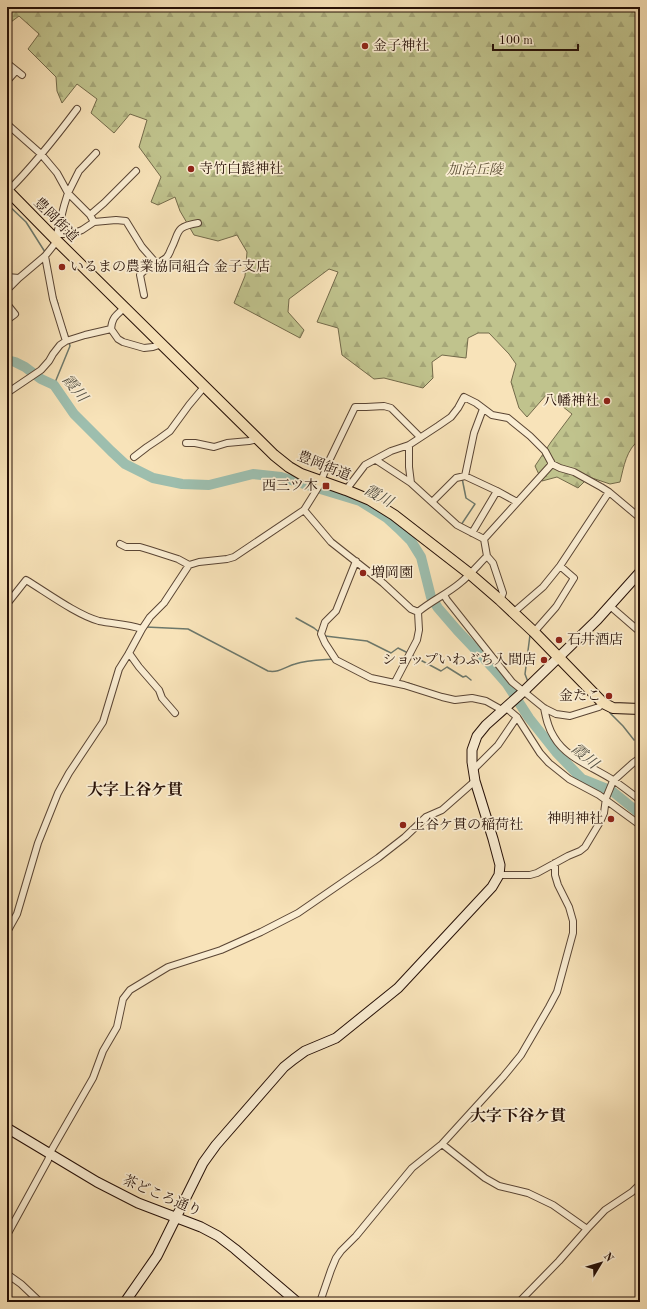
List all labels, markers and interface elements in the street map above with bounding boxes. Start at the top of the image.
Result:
scale bar [493,26,578,52]
text: 100 m [499,35,533,47]
place label: 金子神社 [373,38,429,53]
marker: 金子神社 [360,41,370,51]
place label: 寺竹白髭神社 [199,161,283,176]
park label: 加治丘陵 [447,162,505,177]
marker: 寺竹白髭神社 [186,164,196,174]
street label: 豊岡街道 [31,195,81,245]
place label: いるまの農業協同組合 金子支店 [70,259,270,274]
marker: いるまの農業協同組合 金子支店 [57,262,67,272]
water label: 霞川 [59,371,92,407]
place label: 八幡神社 [543,393,599,408]
marker: 八幡神社 [602,396,612,406]
street label: 豊岡街道 [295,448,353,483]
place label: 西三ツ木 [262,478,318,493]
marker: 西三ツ木 [321,481,331,491]
water label: 霞川 [361,481,397,512]
place label: 増岡園 [371,565,413,580]
marker: 増岡園 [358,568,368,578]
place label: 石井酒店 [567,632,623,647]
marker: 石井酒店 [554,635,564,645]
place label: ショップいわぶち入間店 [382,652,536,667]
marker: ショップいわぶち入間店 [539,655,549,665]
place label: 金たこ [559,688,601,703]
marker: 金たこ [604,691,614,701]
water label: 霞川 [568,740,603,774]
district label: 大字上谷ケ貫 [87,781,183,799]
place label: 神明神社 [547,811,603,826]
marker: 神明神社 [606,814,616,824]
place label: 上谷ケ貫の稲荷社 [411,817,523,832]
marker: 上谷ケ貫の稲荷社 [398,820,408,830]
district label: 大字下谷ケ貫 [470,1107,566,1125]
street label: 茶どころ通り [121,1172,204,1219]
north arrow [581,1243,621,1283]
text: N [601,1251,615,1265]

